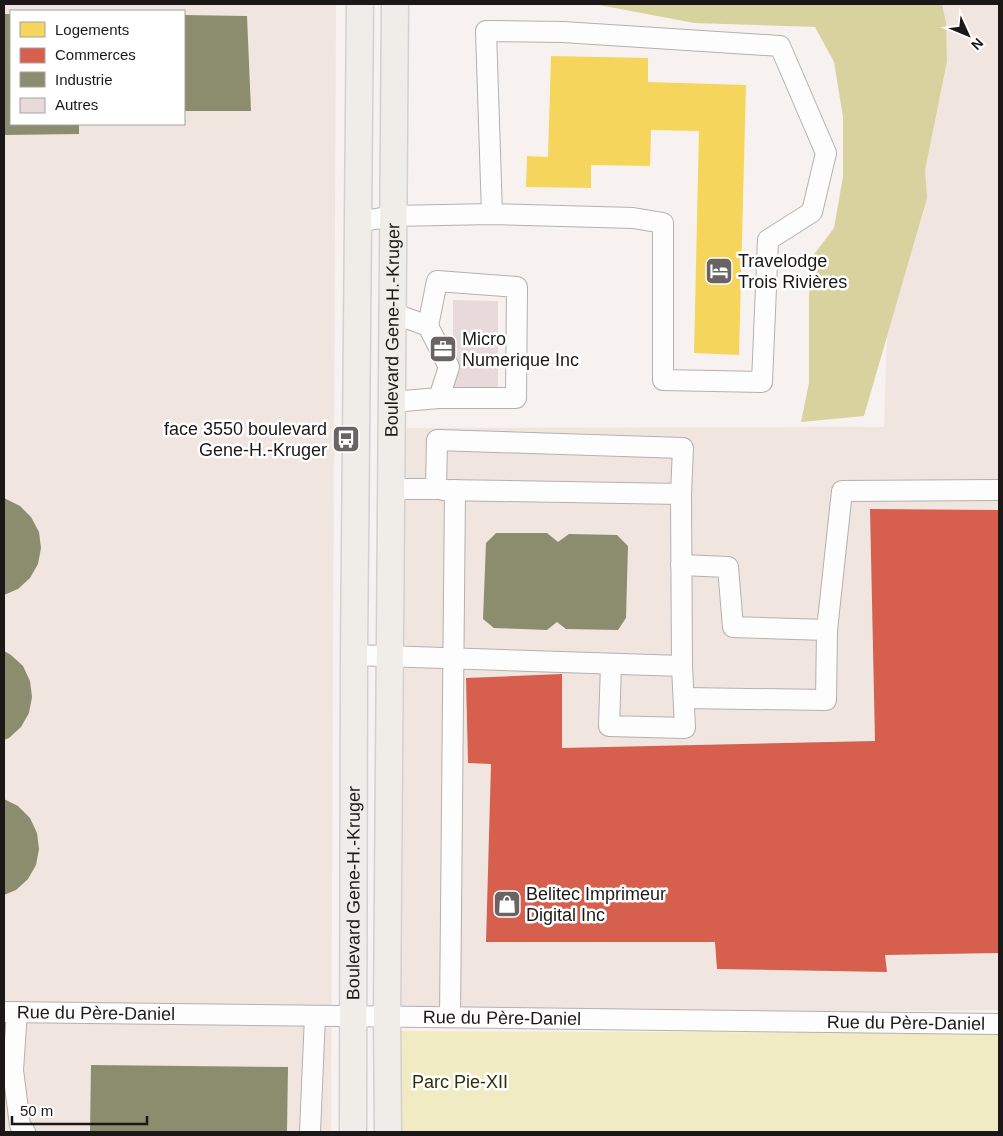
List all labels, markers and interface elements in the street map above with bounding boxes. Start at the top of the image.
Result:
legend [10,10,185,125]
north arrow [943,10,993,60]
text: Logements [55,21,129,38]
text: N [968,35,987,53]
text: Commerces [55,46,136,63]
text: Industrie [55,71,113,88]
text: Autres [55,96,98,113]
street label: Boulevard Gene-H.-Kruger [382,223,403,437]
place label: Travelodge Trois Rivières [738,251,847,292]
hotel icon: Travelodge Trois Rivières [704,256,734,286]
place label: Micro Numerique Inc [462,329,579,370]
office icon: Micro Numerique Inc [428,334,458,364]
place label: face 3550 boulevard Gene-H.-Kruger [164,419,327,460]
bus stop icon: face 3550 boulevard Gene-H.-Kruger [331,424,361,454]
street label: Boulevard Gene-H.-Kruger [343,786,364,1000]
place label: Belitec Imprimeur Digital Inc [526,884,666,925]
shop icon: Belitec Imprimeur Digital Inc [492,889,522,919]
street label: Rue du Père-Daniel [17,1002,175,1024]
street label: Rue du Père-Daniel [423,1007,581,1029]
street label: Rue du Père-Daniel [827,1012,985,1034]
park label: Parc Pie-XII [412,1072,508,1092]
scale bar [12,1094,148,1126]
text: 50 m [20,1102,53,1119]

